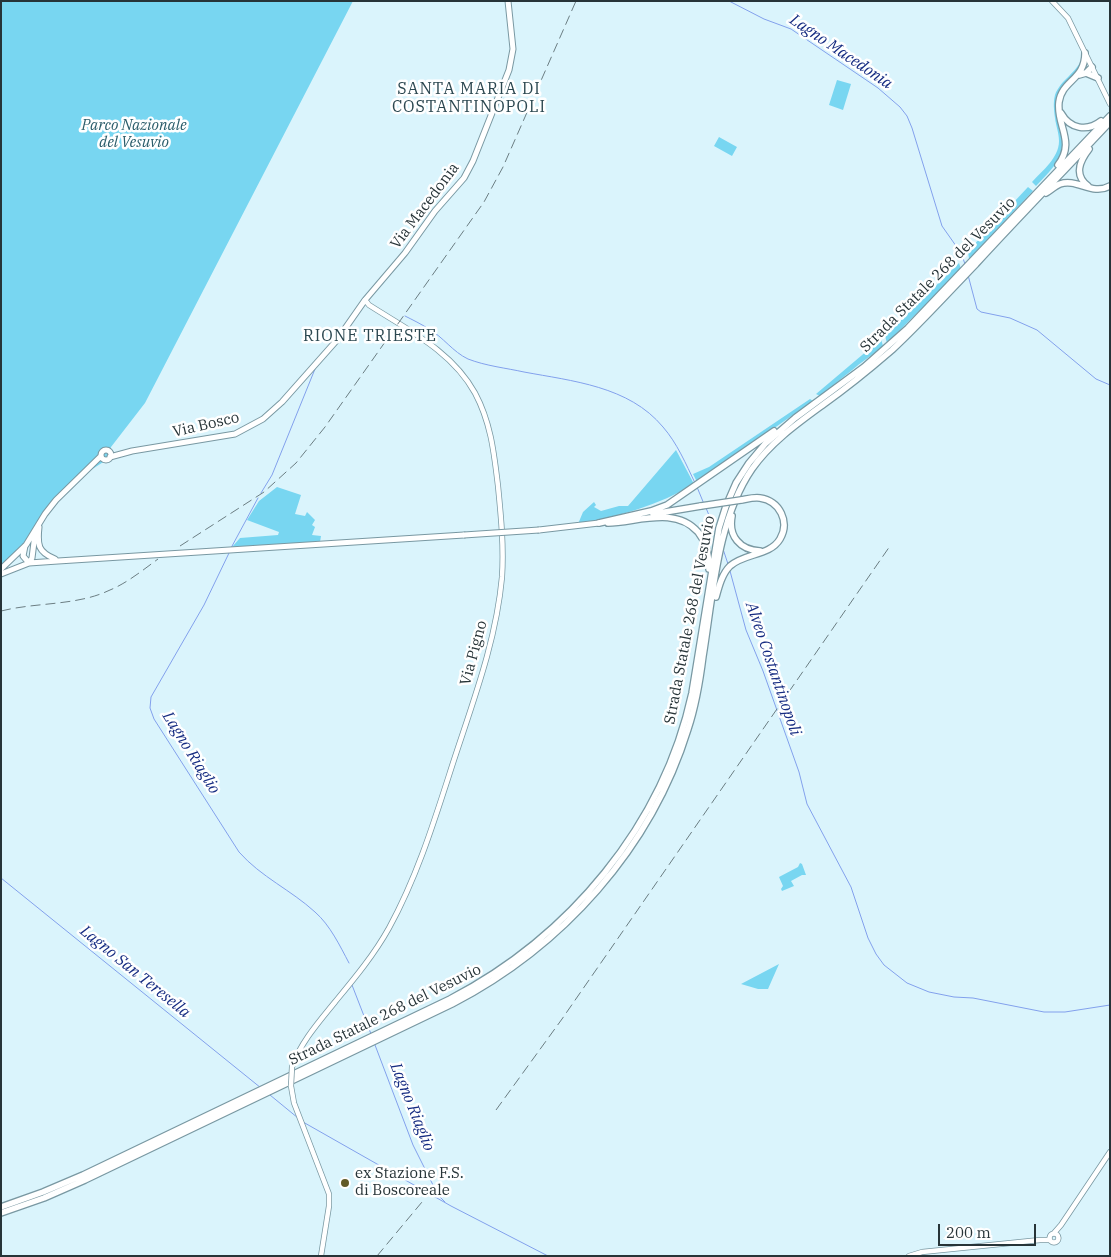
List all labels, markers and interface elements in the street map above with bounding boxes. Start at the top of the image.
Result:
water label: Lagno Macedonia [786,11,896,93]
district label: SANTA MARIA DI COSTANTINOPOLI [390,79,548,117]
park label: Parco Nazionale del Vesuvio [81,117,187,152]
street label: Via Macedonia [387,159,463,253]
street label: Strada Statale 268 del Vesuvio [857,194,1019,356]
district label: RIONE TRIESTE [301,326,439,346]
street label: Via Bosco [171,409,241,441]
street label: Strada Statale 268 del Vesuvio [661,514,719,726]
water label: Alveo Costantinopoli [741,600,805,738]
street label: Via Pigno [457,619,491,687]
water label: Lagno Riaglio [158,708,224,798]
water label: Lagno San Teresella [76,922,194,1022]
street label: Strada Statale 268 del Vesuvio [286,960,484,1070]
water label: Lagno Riaglio [386,1060,438,1154]
place label: ex Stazione F.S. di Boscoreale [355,1165,464,1200]
marker: ex Stazione F.S. di Boscoreale [339,1177,351,1189]
scale bar [941,1214,1038,1246]
text: 200 m [946,1223,991,1242]

